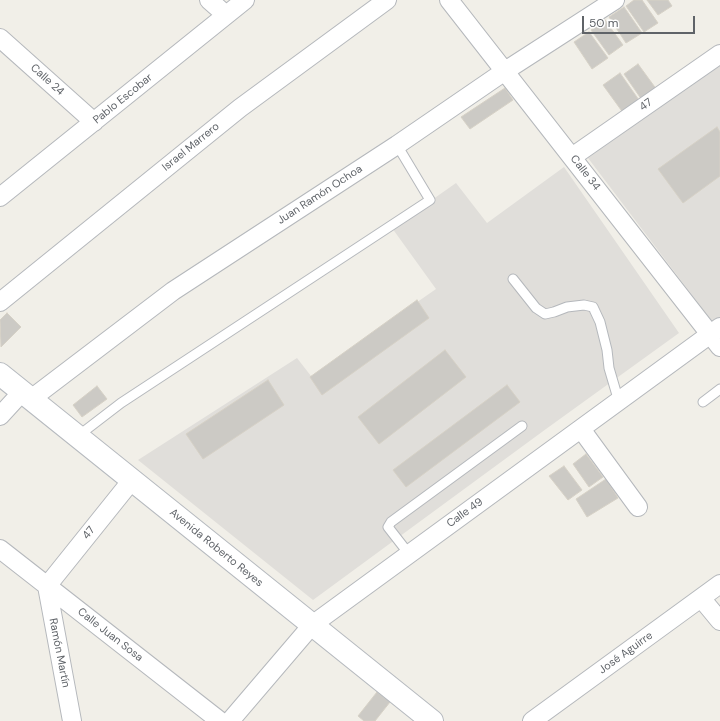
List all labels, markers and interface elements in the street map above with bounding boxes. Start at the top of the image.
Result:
scale bar [584,8,697,34]
text: 50 m [589,15,618,31]
street label: Calle 24 [27,61,67,99]
street label: Pablo Escobar [91,71,155,127]
street label: 47 [637,96,655,114]
street label: Israel Marrero [160,120,222,174]
street label: Calle 34 [567,153,603,193]
street label: Juan Ramón Ochoa [275,163,365,227]
street label: Calle 49 [444,495,486,531]
street label: Avenida Roberto Reyes [167,506,265,590]
street label: 47 [80,524,98,542]
street label: Calle Juan Sosa [75,605,145,665]
street label: Ramón Martín [46,617,72,689]
street label: José Aguirre [597,629,655,677]

